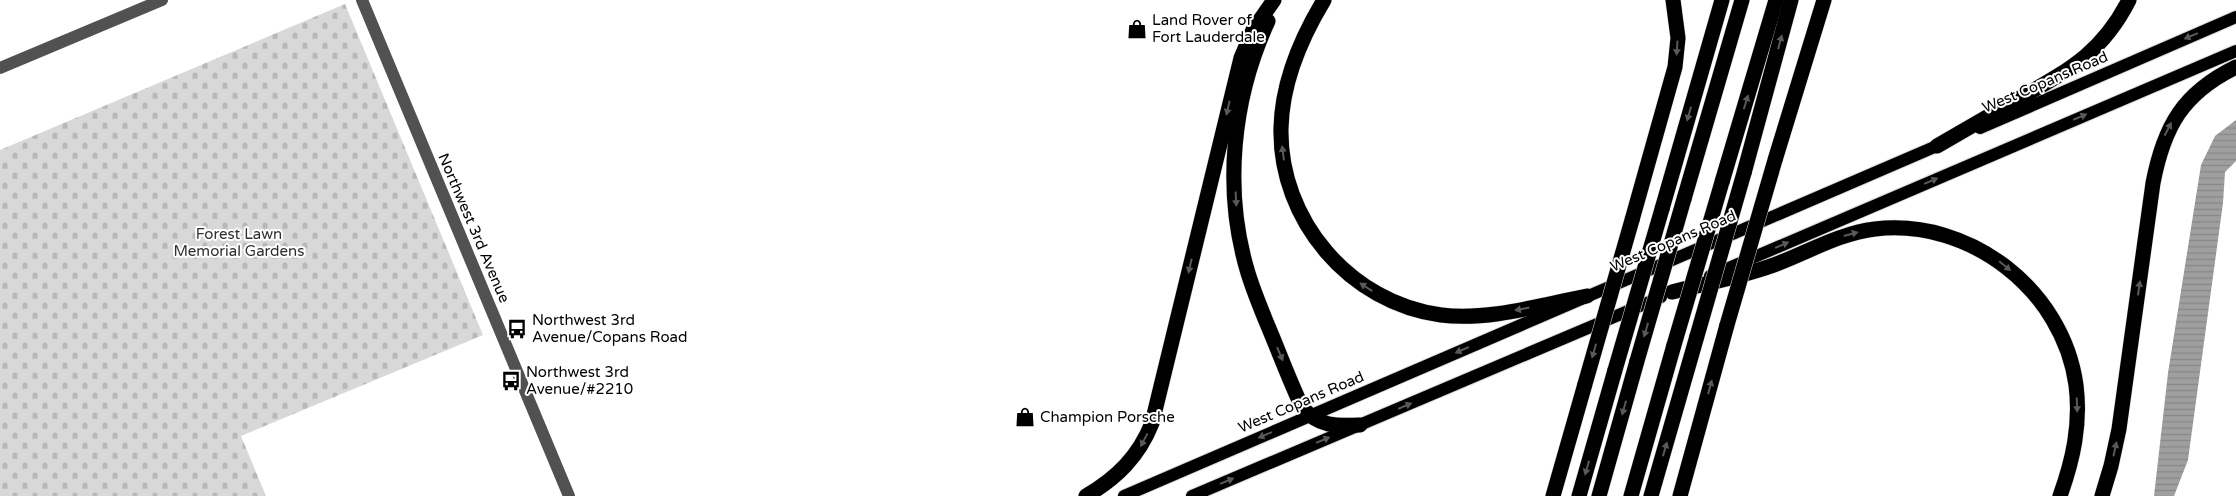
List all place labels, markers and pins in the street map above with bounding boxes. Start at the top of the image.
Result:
place label: Land Rover of Fort Lauderdale [1152,11,1265,46]
shop icon: Land Rover of Fort Lauderdale [1126,18,1148,40]
place label: Northwest 3rd Avenue/Copans Road [532,311,687,346]
bus stop icon: Northwest 3rd Avenue/Copans Road [506,318,528,340]
place label: Northwest 3rd Avenue/#2210 [526,363,633,398]
bus stop icon: Northwest 3rd Avenue/#2210 [500,370,522,392]
shop icon: Champion Porsche [1014,406,1036,428]
place label: Champion Porsche [1040,408,1175,426]

